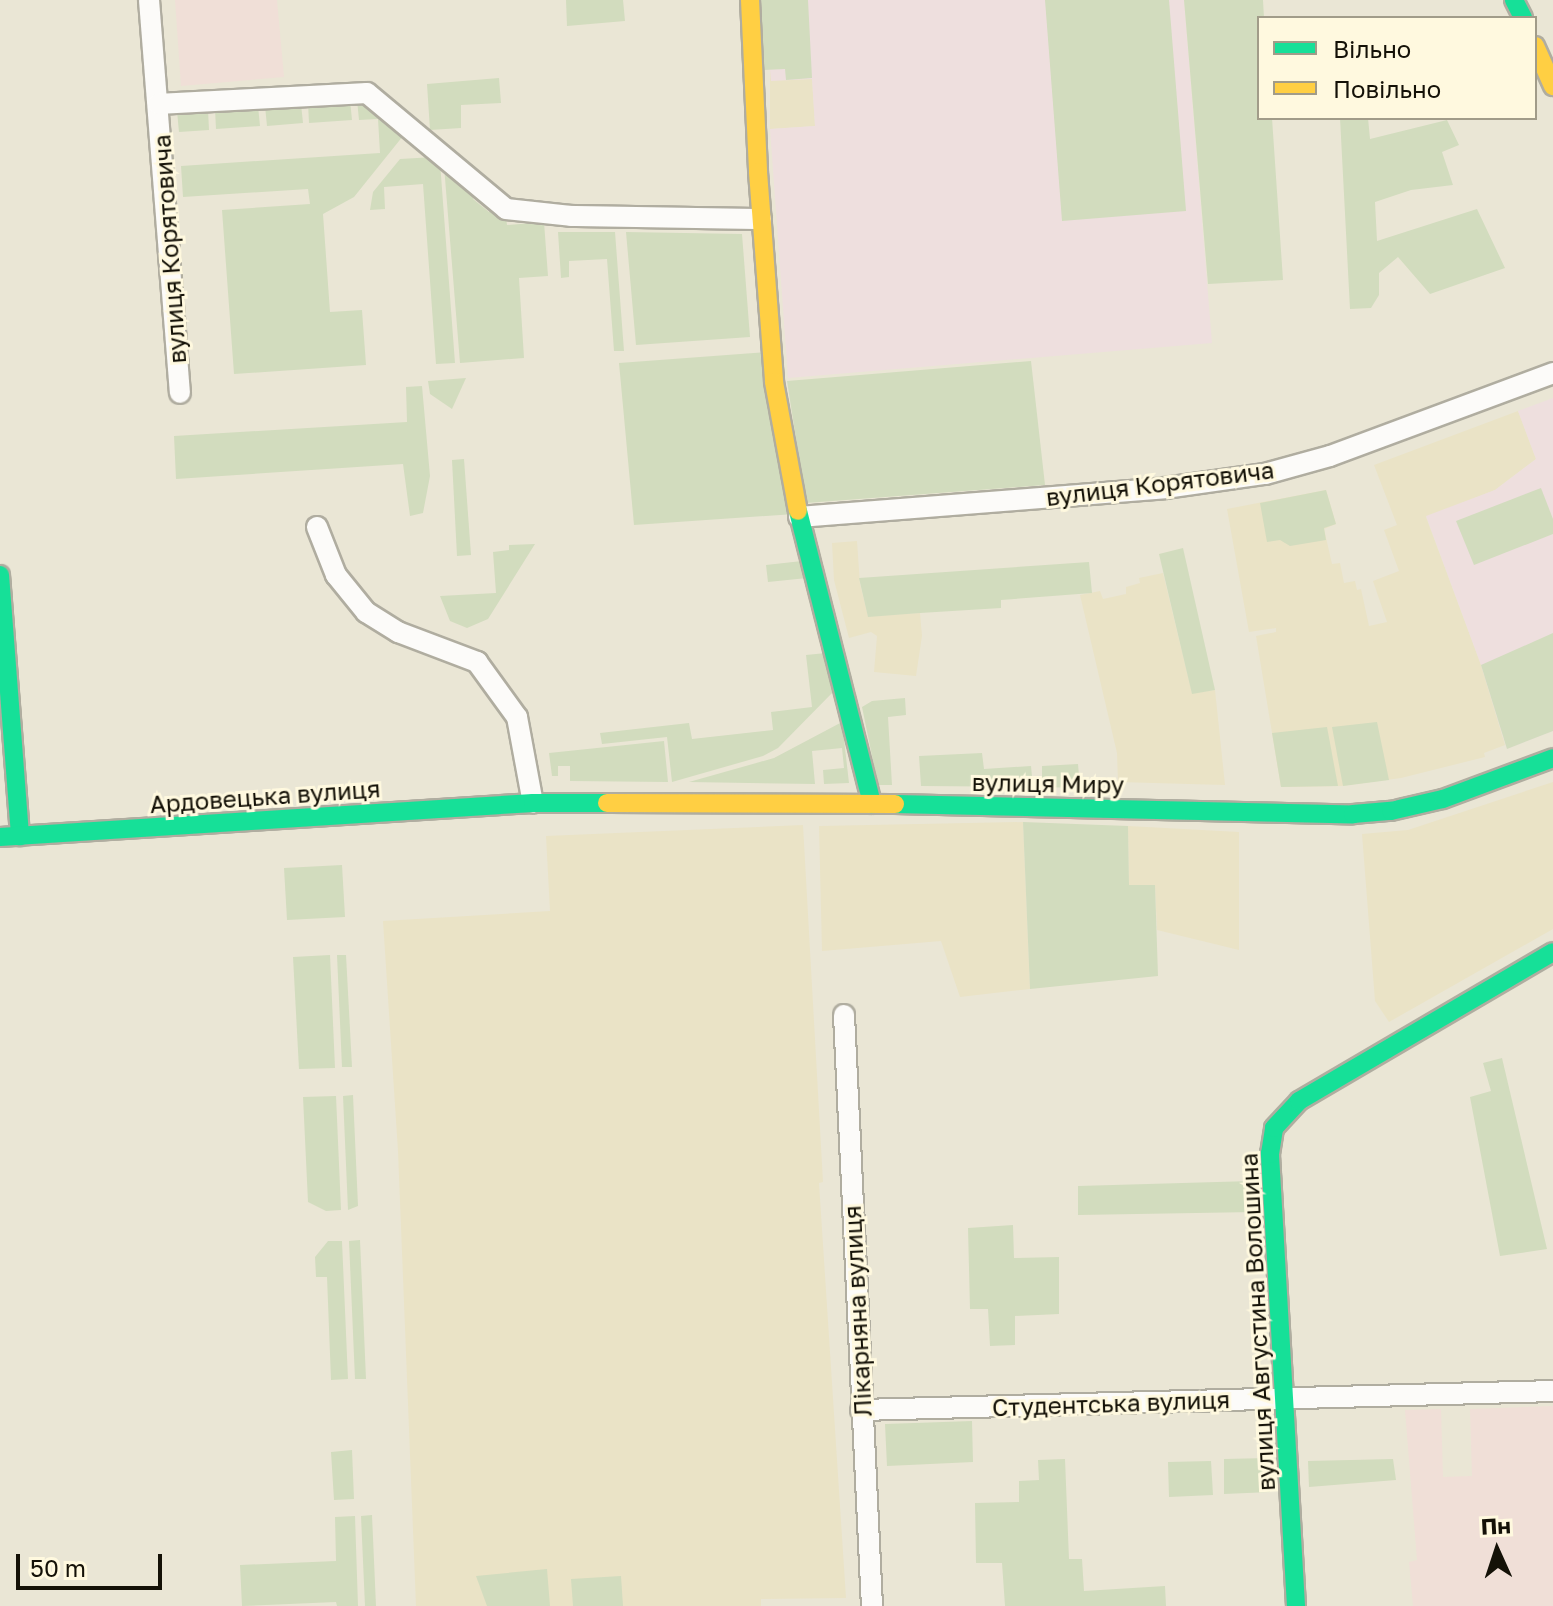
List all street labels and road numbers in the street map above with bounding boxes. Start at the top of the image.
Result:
street label: вулиця Корятовича [147,133,191,365]
street label: вулиця Корятовича [1044,455,1276,511]
street label: вулиця Миру [972,767,1124,799]
street label: Ардовецька вулиця [149,774,381,818]
street label: вулиця Августина Волошина [1234,1152,1280,1492]
street label: Лікарняна вулиця [837,1205,877,1417]
street label: Студентська вулиця [991,1384,1231,1422]

